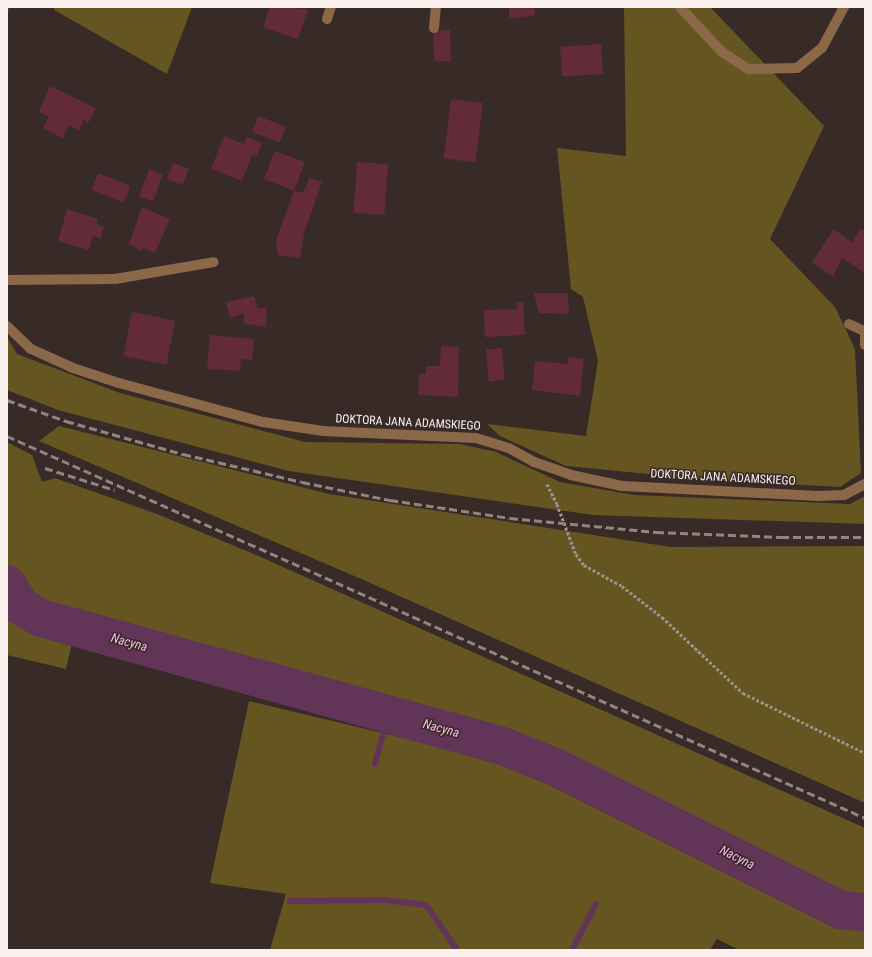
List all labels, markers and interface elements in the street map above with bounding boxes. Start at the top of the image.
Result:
street label: DOKTORA JANA ADAMSKIEGO [335,412,481,434]
street label: DOKTORA JANA ADAMSKIEGO [650,467,796,489]
water label: Nacyna [109,631,149,655]
water label: Nacyna [421,717,461,741]
water label: Nacyna [717,843,757,873]

